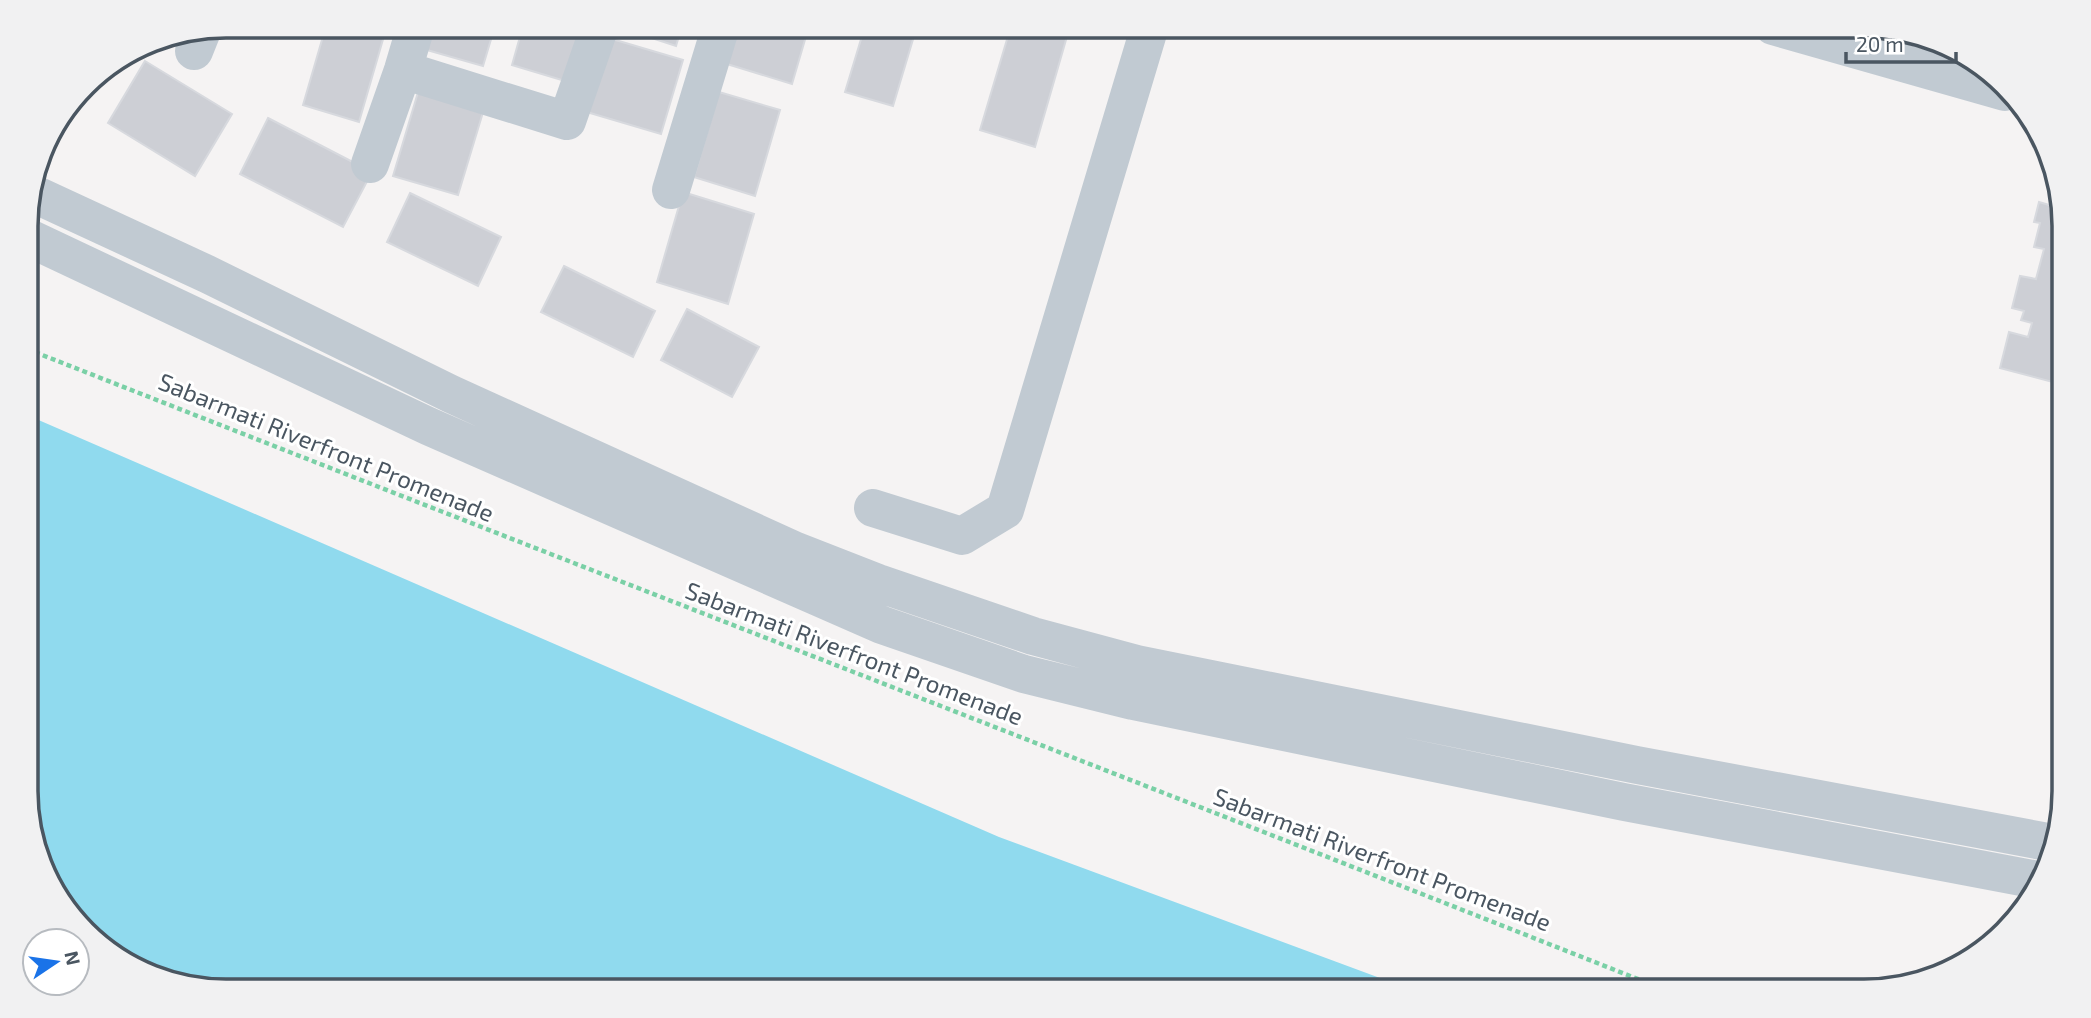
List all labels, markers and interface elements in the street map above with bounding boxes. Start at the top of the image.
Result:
scale bar [1846,21,1956,65]
text: 20 m [1856,31,1904,56]
street label: Sabarmati Riverfront Promenade [155,366,498,527]
street label: Sabarmati Riverfront Promenade [682,575,1027,730]
street label: Sabarmati Riverfront Promenade [1210,781,1555,936]
north arrow [21,927,91,997]
text: N [60,949,86,967]

